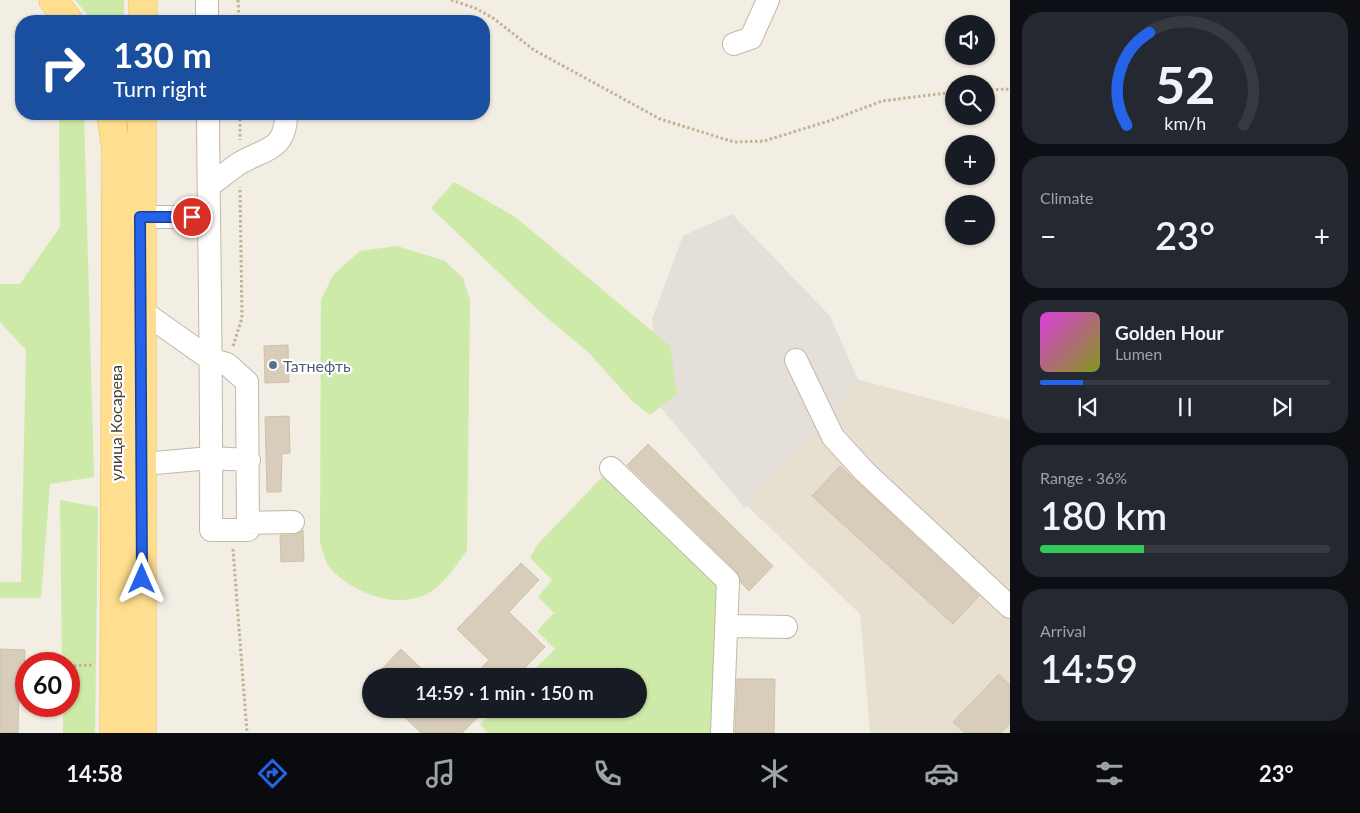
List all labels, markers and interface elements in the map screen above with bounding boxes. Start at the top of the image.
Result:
map controls [945,15,995,245]
button: sound [945,15,995,65]
text: 130 m [113,33,212,75]
icon: right [30,35,95,100]
text: 52 [1155,53,1215,115]
text: Turn right [113,75,207,102]
button: search [945,75,995,125]
text: km/h [1164,112,1206,134]
button: + [945,135,995,185]
text: Climate [1040,188,1093,207]
button: − [945,195,995,245]
pin [171,196,213,238]
icon: arrive [178,203,206,231]
text: 23° [1155,212,1215,258]
text: − [1040,219,1056,253]
text: + [1314,219,1330,253]
text: Golden Hour [1115,321,1224,344]
text: Lumen [1115,344,1162,363]
place label: Татнефть [283,356,351,375]
marker: Татнефть [267,359,279,371]
street label: улица Косарева [106,365,125,481]
icon: previous [1074,393,1102,421]
icon: pause [1171,393,1199,421]
icon: next [1268,393,1296,421]
text: Range · 36% [1040,468,1127,487]
text: 180 km [1040,492,1167,538]
position arrow [115,552,167,604]
text: Arrival [1040,621,1086,640]
text: 14:59 [1040,645,1138,691]
speed limit sign: 60 [15,652,80,717]
text: 14:59 · 1 min · 150 m [415,681,594,704]
icon: directions [255,756,290,791]
icon: music [423,756,458,791]
icon: phone [590,756,625,791]
icon: climate [757,756,792,791]
icon: car [924,756,959,791]
icon: filters [1092,756,1127,791]
text: 14:58 [66,760,123,787]
text: 23° [1259,760,1294,787]

